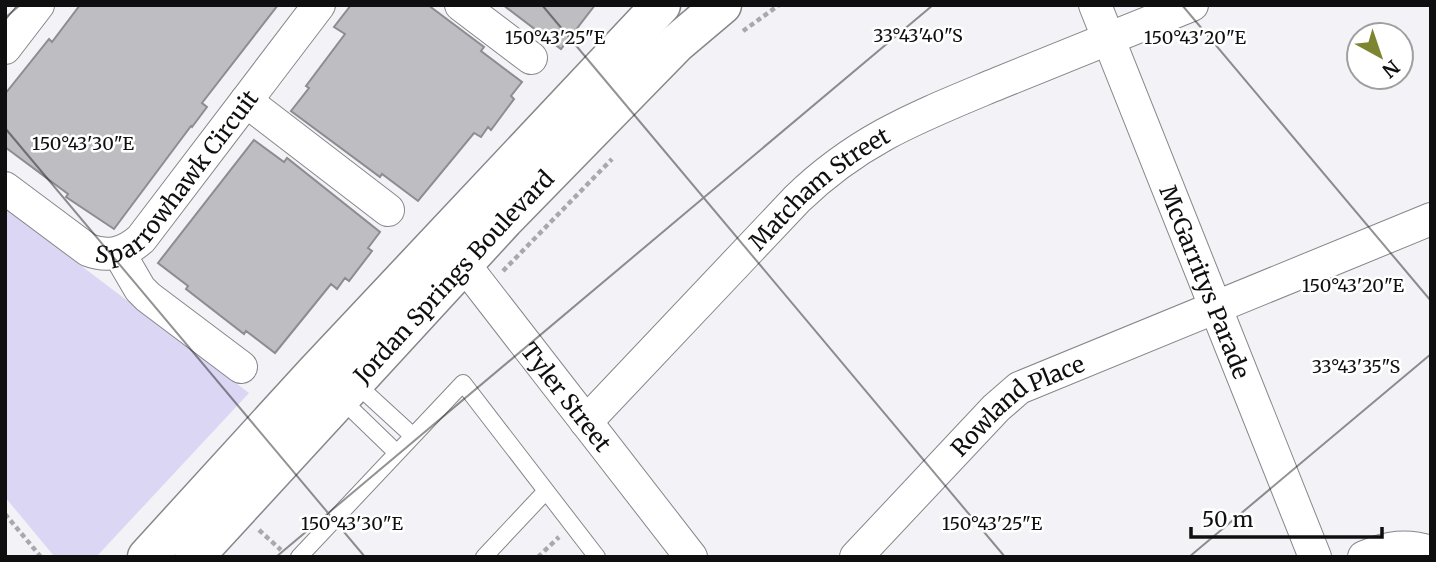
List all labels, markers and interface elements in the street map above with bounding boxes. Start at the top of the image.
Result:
north arrow [1345,21,1415,91]
text: 33°43'40"S [873,24,963,47]
text: 150°43'25"E [505,26,606,49]
text: 150°43'20"E [1144,26,1247,49]
text: N [1377,55,1404,83]
street label: Sparrowhawk Circuit [94,84,264,269]
street label: Matcham Street [742,120,894,256]
text: 150°43'30"E [32,132,134,155]
street label: Jordan Springs Boulevard [346,164,560,390]
street label: McGarritys Parade [1154,181,1257,383]
text: 150°43'20"E [1302,274,1405,297]
street label: Tyler Street [515,336,618,457]
street label: Rowland Place [944,348,1088,462]
text: 33°43'35"S [1312,355,1401,378]
scale bar [1191,496,1382,540]
text: 50 m [1202,506,1253,533]
text: 150°43'30"E [301,512,403,535]
text: 150°43'25"E [942,512,1043,535]

